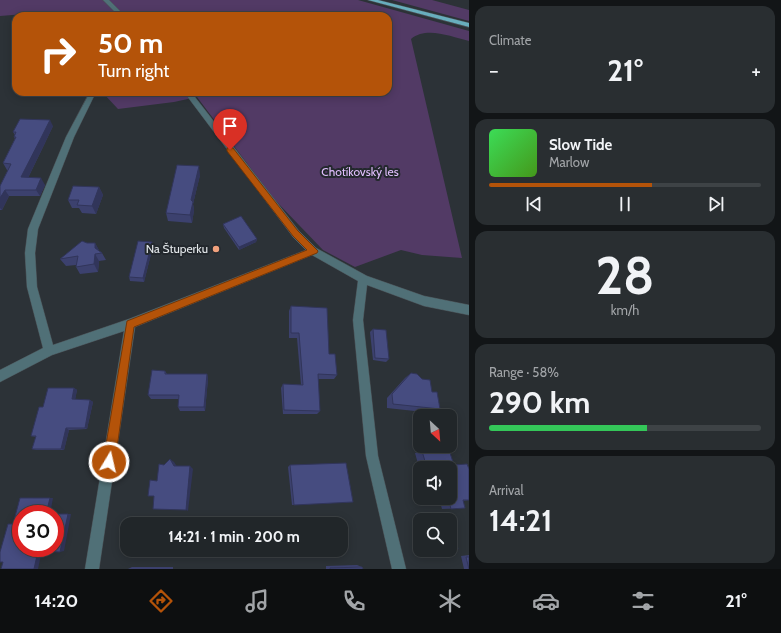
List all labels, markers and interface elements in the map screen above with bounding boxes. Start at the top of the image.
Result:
text: 50 m [98,26,163,60]
icon: right [32,28,84,80]
text: Climate [489,32,531,48]
text: 21° [607,52,643,89]
text: − [489,57,499,84]
text: + [751,57,761,84]
text: Turn right [98,60,169,82]
pin [213,109,247,150]
icon: arrive [219,115,241,137]
text: Slow Tide [549,136,612,154]
text: Marlow [549,154,589,170]
park label: Chotíkovský les [321,164,399,179]
icon: previous [523,193,545,215]
icon: pause [614,193,636,215]
icon: next [705,193,727,215]
place label: Na Štuperku [146,241,208,256]
marker: Na Štuperku [211,244,221,254]
text: 28 [596,244,654,307]
text: km/h [611,302,639,318]
text: Range · 58% [489,364,559,380]
text: 290 km [489,384,590,421]
north arrow [413,409,457,453]
map controls [413,409,457,557]
position arrow [88,441,130,483]
button: sound [413,461,457,505]
text: Arrival [489,482,524,498]
text: 14:21 [489,502,552,539]
speed limit sign: 30 [12,505,64,557]
button: search [413,513,457,557]
text: 14:21 · 1 min · 200 m [168,528,300,546]
icon: directions [147,587,175,615]
icon: music [243,587,271,615]
icon: phone [340,587,368,615]
icon: climate [436,587,464,615]
icon: car [532,587,560,615]
icon: filters [629,587,657,615]
text: 14:20 [34,590,78,612]
text: 21° [725,590,747,612]

